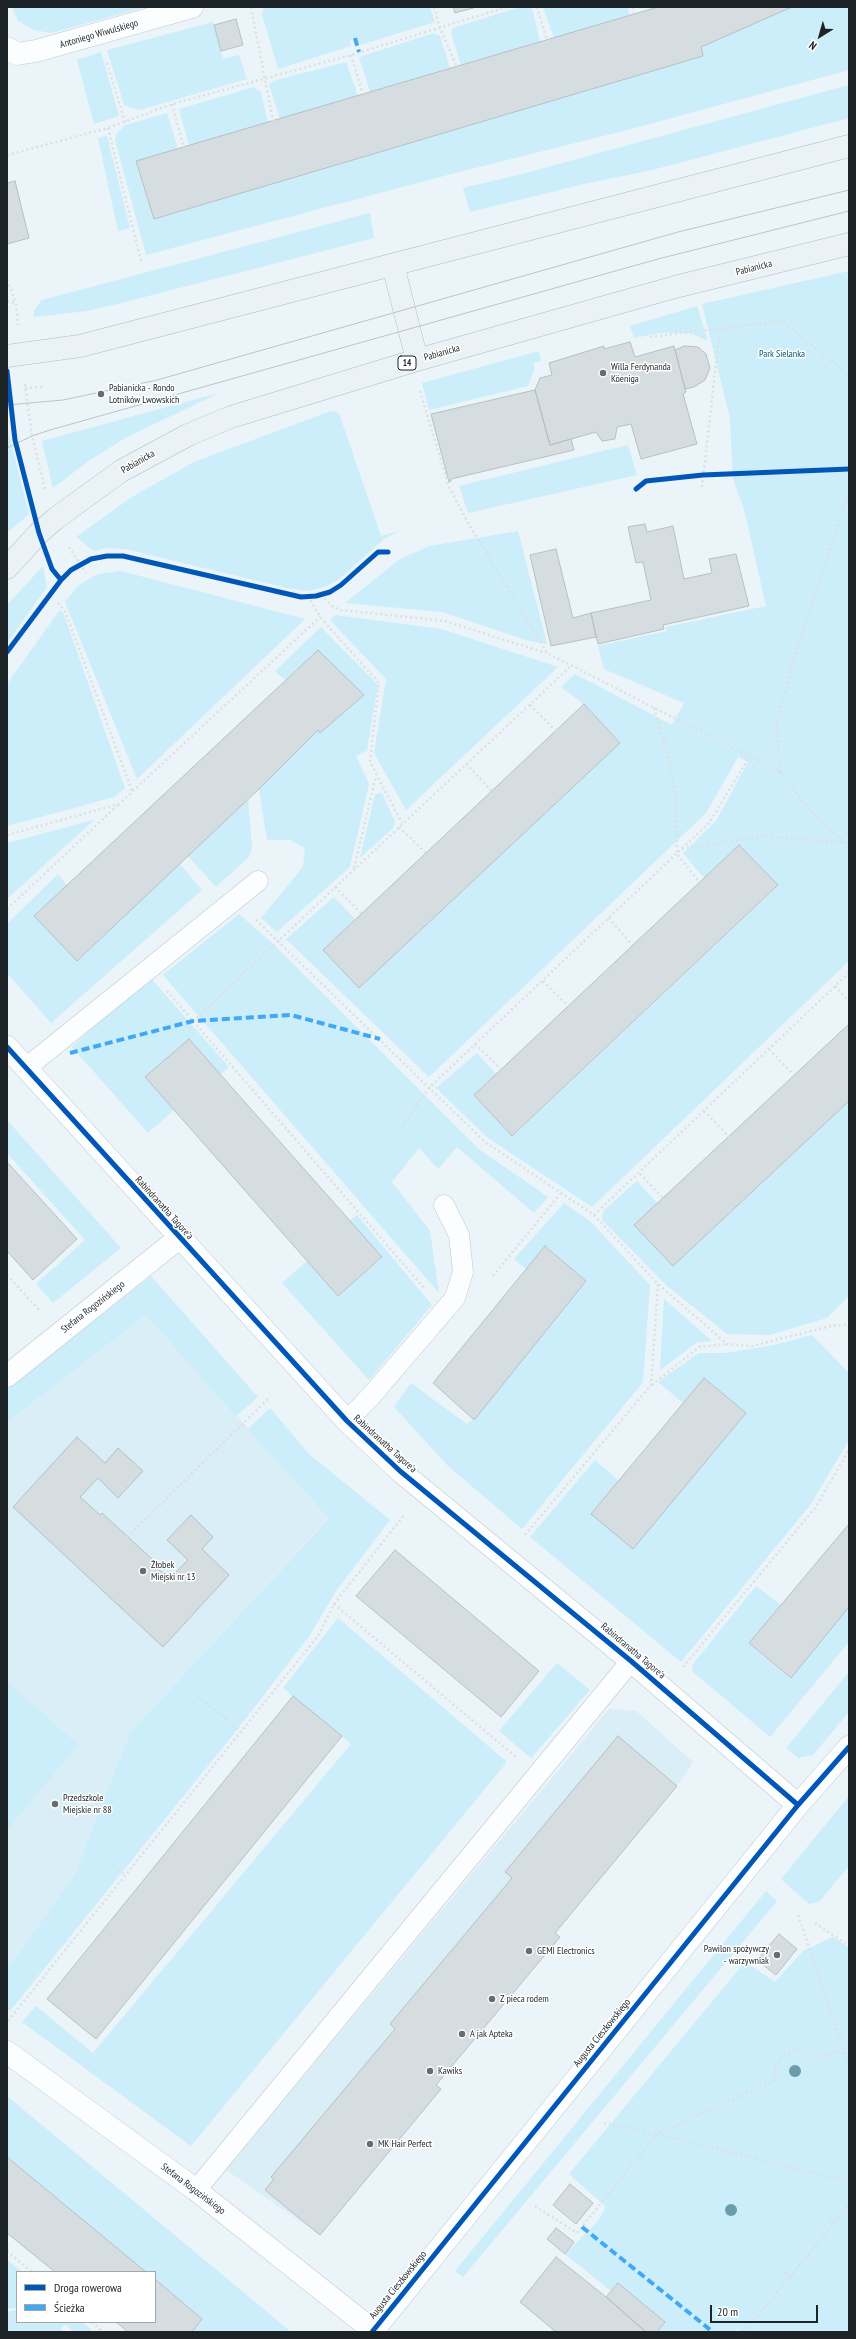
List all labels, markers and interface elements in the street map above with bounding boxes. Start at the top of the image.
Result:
north arrow [800,16,840,56]
street label: Antoniego Wiwulskiego [58,17,140,51]
text: N [806,38,819,53]
street label: Pabianicka [735,258,773,278]
street label: Pabianicka [423,342,461,364]
park label: Park Sielanka [759,348,805,360]
road number: 14 [398,356,416,370]
place label: Willa Ferdynanda Köeniga [611,361,671,384]
marker: Willa Ferdynanda Köeniga [598,368,608,378]
place label: Pabianicka - Rondo Lotników Lwowskich [109,382,179,406]
marker: Pabianicka - Rondo Lotników Lwowskich [96,389,106,399]
street label: Pabianicka [119,448,157,476]
street label: Rabindranatha Tagore'a [133,1174,195,1242]
street label: Stefana Rogozińskiego [59,1278,127,1336]
street label: Rabindranatha Tagore'a [351,1413,419,1475]
place label: Żłobek Miejski nr 13 [151,1559,196,1582]
marker: Żłobek Miejski nr 13 [138,1566,148,1576]
street label: Rabindranatha Tagore'a [598,1620,668,1682]
place label: Przedszkole Miejskie nr 88 [63,1792,112,1816]
marker: Przedszkole Miejskie nr 88 [50,1799,60,1809]
place label: Pawilon spożywczy - warzywniak [704,1943,769,1966]
place label: GEMI Electronics [537,1945,595,1957]
marker: GEMI Electronics [524,1946,534,1956]
marker: Pawilon spożywczy - warzywniak [772,1950,782,1960]
place label: Z pieca rodem [500,1993,549,2005]
marker: Z pieca rodem [487,1994,497,2004]
street label: Augusta Cieszkowskiego [571,1997,633,2069]
place label: A jak Apteka [470,2028,513,2040]
marker: A jak Apteka [457,2029,467,2039]
place label: Kawiks [438,2065,462,2077]
marker: Kawiks [425,2066,435,2076]
place label: MK Hair Perfect [378,2138,432,2150]
marker: MK Hair Perfect [365,2139,375,2149]
street label: Stefana Rogozińskiego [158,2161,228,2217]
street label: Augusta Cieszkowskiego [367,2249,429,2321]
legend [16,2271,156,2323]
text: Droga rowerowa [54,2280,122,2295]
scale bar [712,2297,820,2323]
text: Ścieżka [54,2300,85,2315]
text: 20 m [717,2304,738,2319]

